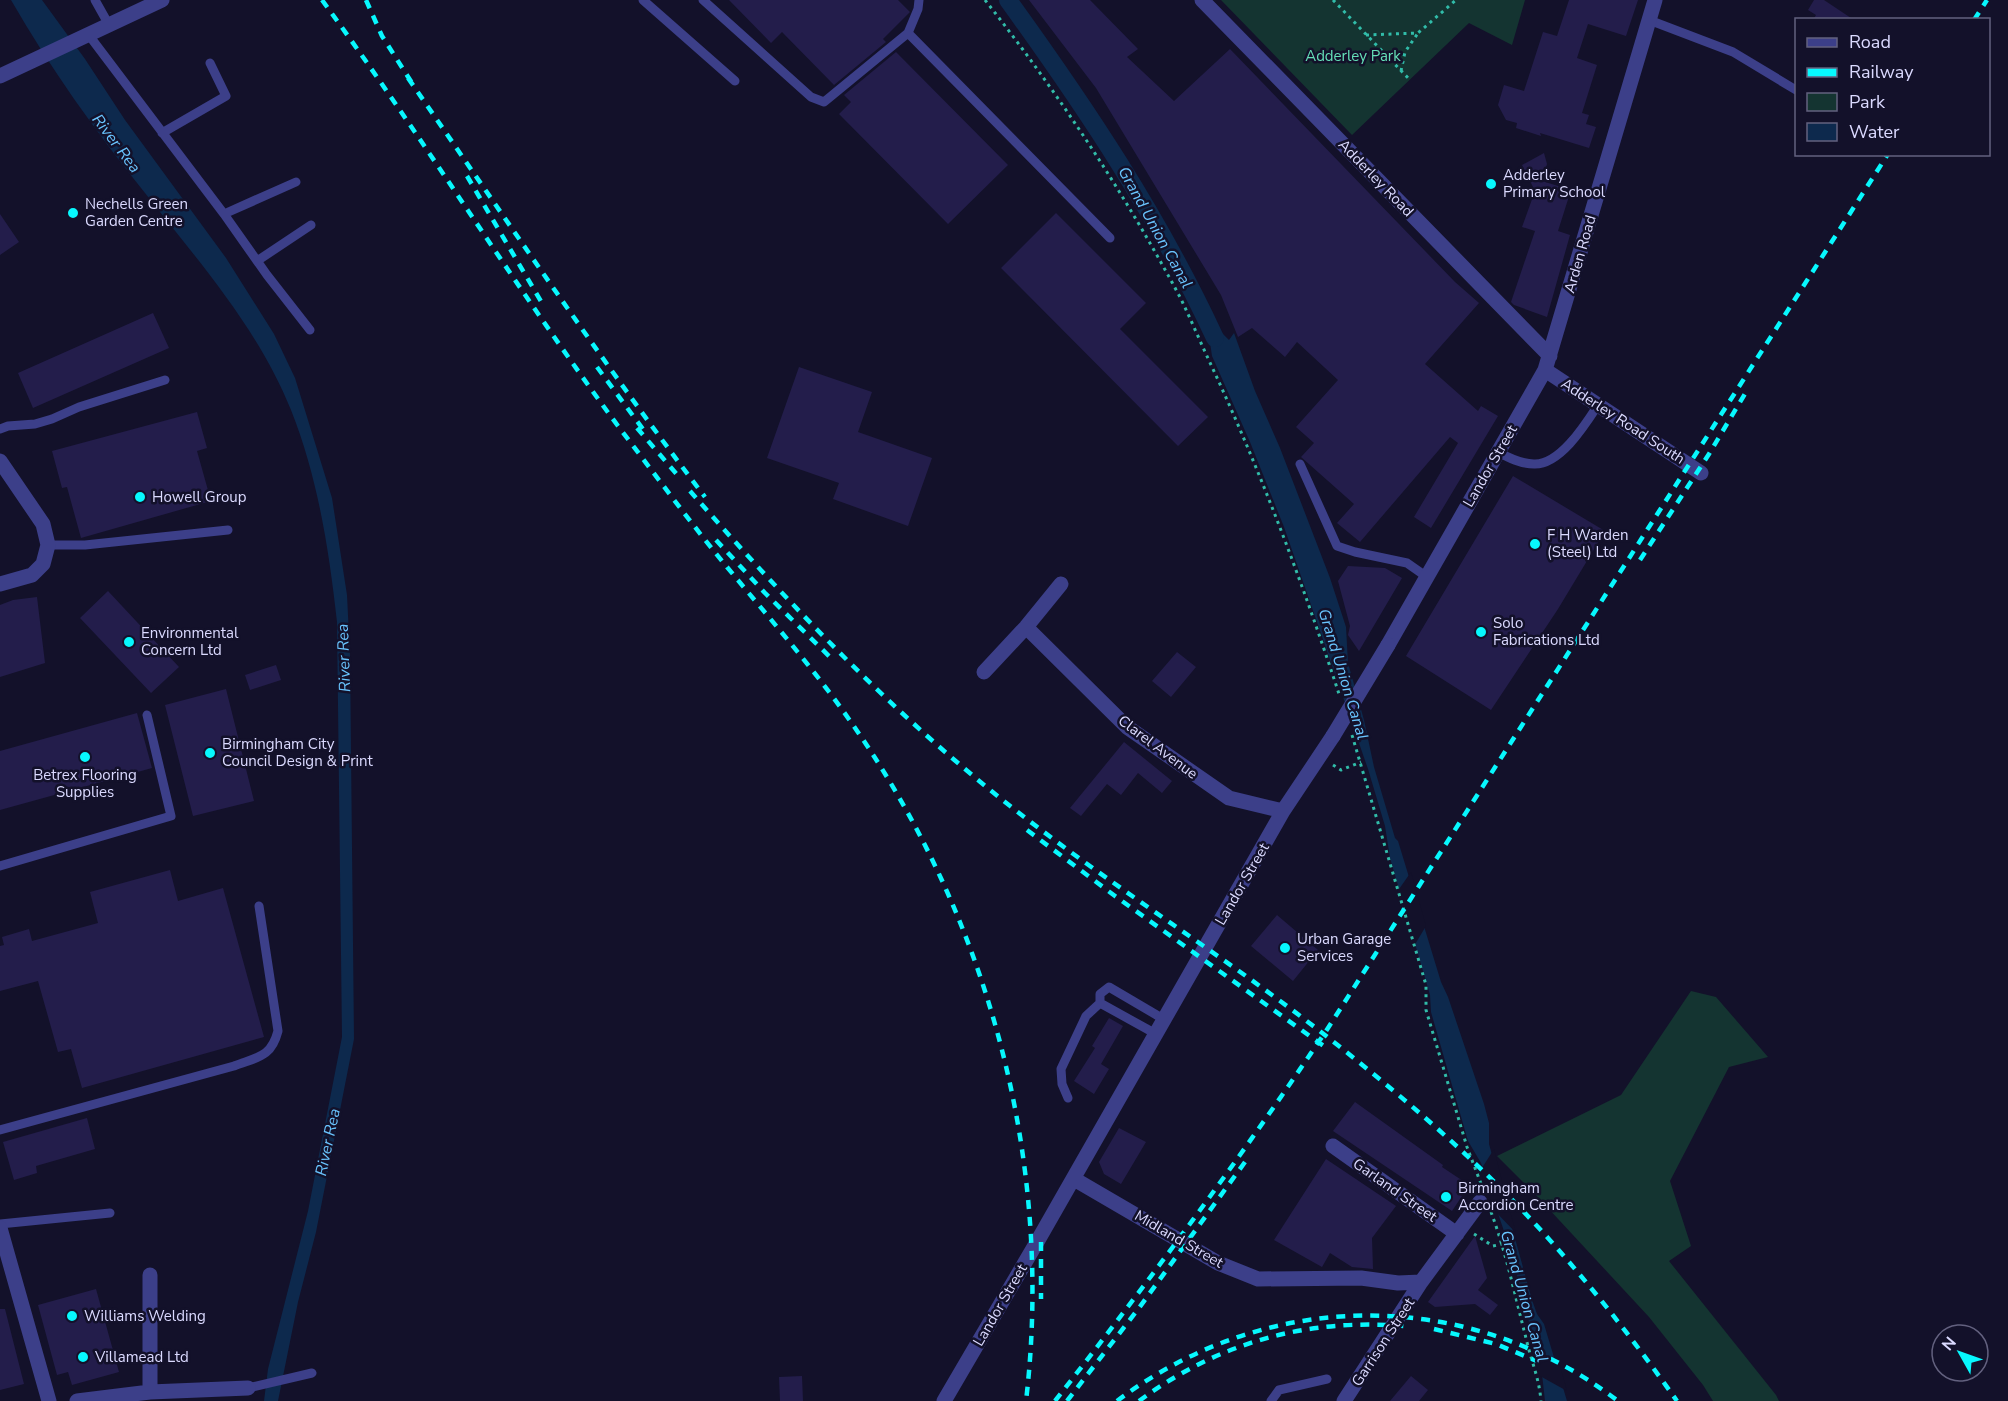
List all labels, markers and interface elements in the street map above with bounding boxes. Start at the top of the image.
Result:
legend [1795,18,1990,156]
text: Road [1849,30,1891,54]
park label: Adderley Park [1305,46,1401,66]
text: Railway [1849,60,1914,84]
text: Park [1849,90,1886,114]
water label: River Rea [87,110,146,178]
text: Water [1849,120,1900,144]
street label: Adderley Road [1334,135,1418,221]
water label: Grand Union Canal [1113,163,1198,293]
place label: Adderley Primary School [1503,165,1606,202]
marker: Adderley Primary School [1484,177,1498,191]
place label: Nechells Green Garden Centre [85,194,188,231]
marker: Nechells Green Garden Centre [66,206,80,220]
street label: Arden Road [1559,213,1601,295]
street label: Adderley Road South [1557,373,1689,469]
street label: Landor Street [1458,421,1522,511]
place label: Howell Group [152,487,247,507]
marker: Howell Group [133,490,147,504]
place label: F H Warden (Steel) Ltd [1547,525,1628,562]
marker: F H Warden (Steel) Ltd [1528,537,1542,551]
water label: Grand Union Canal [1313,606,1374,743]
place label: Solo Fabrications Ltd [1493,613,1600,650]
place label: Environmental Concern Ltd [141,623,239,660]
water label: River Rea [332,623,356,693]
marker: Solo Fabrications Ltd [1474,625,1488,639]
marker: Environmental Concern Ltd [122,635,136,649]
street label: Clarel Avenue [1114,710,1202,784]
place label: Birmingham City Council Design & Print [222,734,374,771]
marker: Birmingham City Council Design & Print [203,746,217,760]
marker: Betrex Flooring Supplies [78,750,92,764]
place label: Betrex Flooring Supplies [33,765,137,802]
street label: Landor Street [1210,839,1274,929]
place label: Urban Garage Services [1297,929,1391,966]
marker: Urban Garage Services [1278,941,1292,955]
water label: River Rea [310,1106,346,1178]
street label: Garland Street [1349,1154,1442,1227]
place label: Birmingham Accordion Centre [1458,1178,1574,1215]
marker: Birmingham Accordion Centre [1439,1190,1453,1204]
street label: Midland Street [1131,1205,1228,1273]
water label: Grand Union Canal [1495,1228,1553,1365]
street label: Landor Street [968,1260,1032,1350]
street label: Garrison Street [1347,1293,1420,1390]
place label: Williams Welding [84,1306,206,1326]
marker: Williams Welding [65,1309,79,1323]
north arrow [1930,1323,1990,1383]
text: N [1937,1332,1962,1356]
place label: Villamead Ltd [94,1347,189,1367]
marker: Villamead Ltd [76,1350,90,1364]

